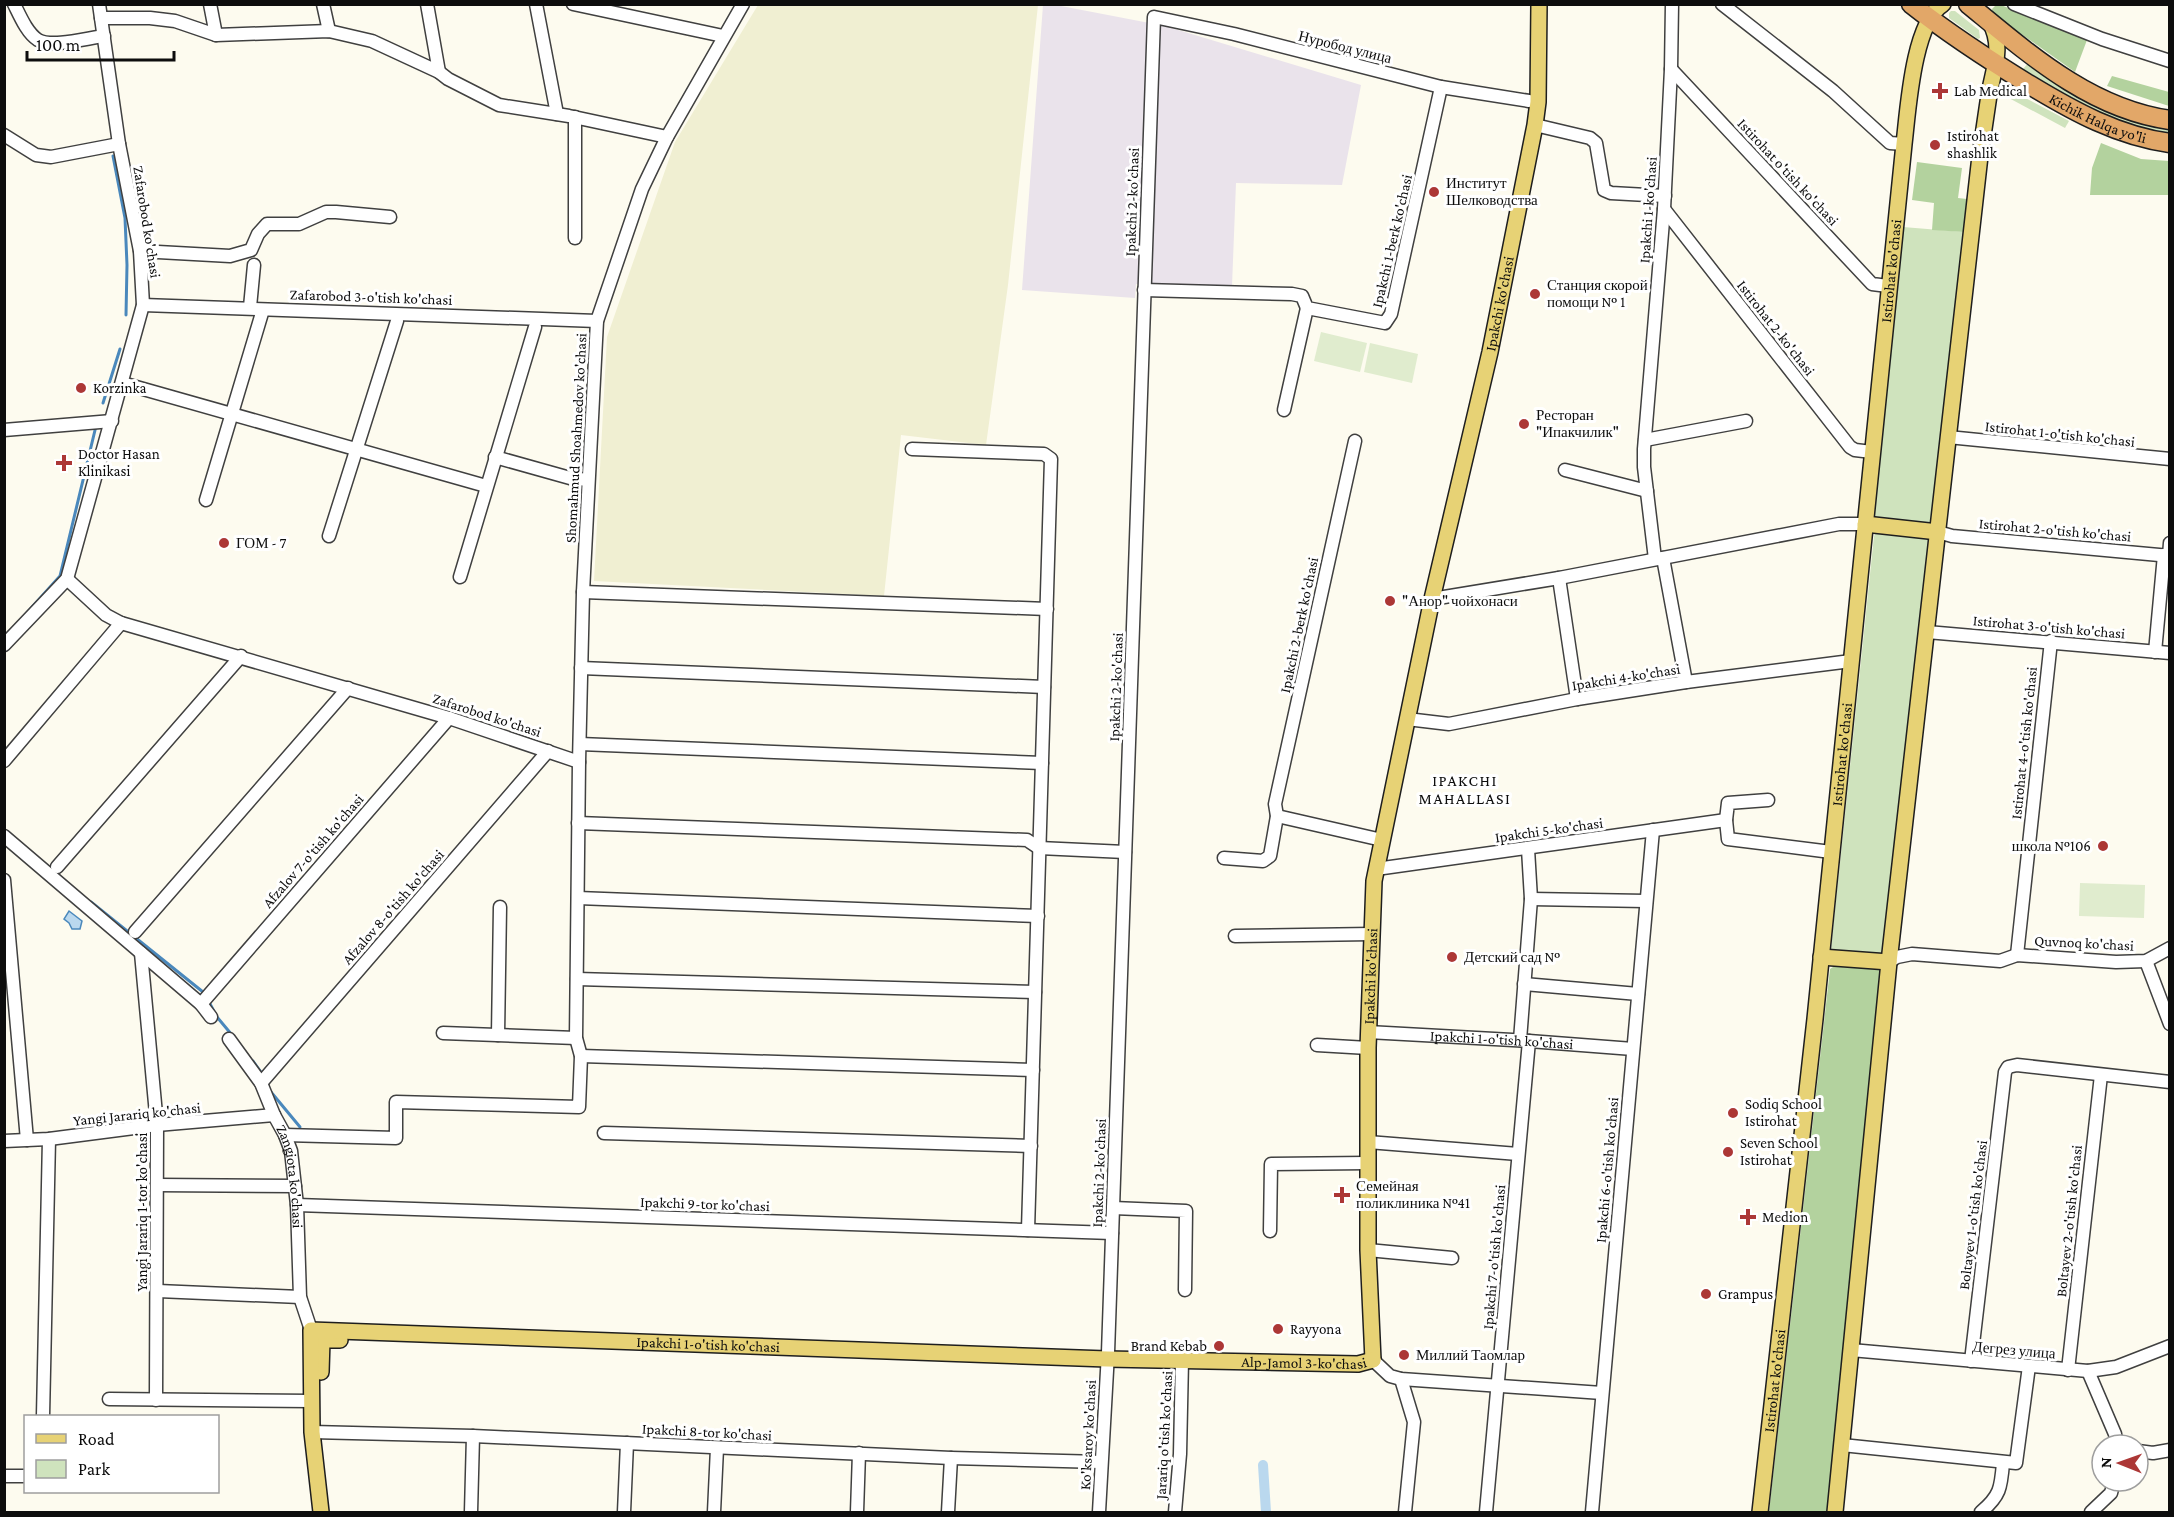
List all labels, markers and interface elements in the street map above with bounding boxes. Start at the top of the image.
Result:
scale bar [27,24,174,62]
street label: Нуробод улица [1297,28,1394,66]
text: 100 m [36,35,81,55]
marker: Lab Medical [1931,82,1949,100]
place label: Lab Medical [1954,83,2027,99]
street label: Kichik Halqa yo'li [2046,90,2148,146]
street label: Istirohat o'tish ko'chasi [1734,115,1842,229]
place label: Istirohat shashlik [1947,128,2000,161]
marker: Istirohat shashlik [1928,138,1942,152]
street label: Ipakchi 2-ko'chasi [1122,147,1143,257]
street label: Ipakchi 1-ko'chasi [1636,156,1661,264]
street label: Zafarobod ko'chasi [130,165,164,279]
street label: Ipakchi 1-berk ko'chasi [1369,173,1416,309]
place label: Институт Шелководства [1446,175,1538,208]
marker: Институт Шелководства [1427,185,1441,199]
street label: Istirohat ko'chasi [1878,219,1904,323]
street label: Ipakchi ko'chasi [1482,255,1517,353]
place label: Станция скорой помощи № 1 [1547,277,1648,310]
street label: Istirohat 2-ko'chasi [1734,277,1818,379]
street label: Zafarobod 3-o'tish ko'chasi [289,286,453,308]
marker: Станция скорой помощи № 1 [1528,287,1542,301]
street label: Shomahmud Shoahmedov ko'chasi [563,332,589,543]
place label: Korzinka [93,380,147,396]
marker: Korzinka [74,381,88,395]
place label: Ресторан "Ипакчилик" [1536,407,1619,440]
marker: Ресторан "Ипакчилик" [1517,417,1531,431]
street label: Istirohat 1-o'tish ko'chasi [1984,418,2136,450]
place label: Doctor Hasan Klinikasi [78,446,160,479]
marker: Doctor Hasan Klinikasi [55,454,73,472]
street label: Istirohat 2-o'tish ko'chasi [1978,515,2132,545]
place label: ГОМ - 7 [236,535,287,551]
marker: ГОМ - 7 [217,536,231,550]
street label: Ipakchi 2-berk ko'chasi [1277,556,1322,695]
place label: "Анор" чойхонаси [1402,593,1518,609]
marker: "Анор" чойхонаси [1383,594,1397,608]
street label: Istirohat 3-o'tish ko'chasi [1972,612,2126,642]
street label: Ipakchi 2-ko'chasi [1106,632,1127,742]
street label: Ipakchi 4-ko'chasi [1571,661,1681,694]
street label: Istirohat 4-o'tish ko'chasi [2008,666,2040,820]
street label: Zafarobod ko'chasi [431,690,543,740]
street label: Istirohat ko'chasi [1829,702,1855,807]
district label: IPAKCHI MAHALLASI [1419,772,1511,807]
street label: Afzalov 7-o'tish ko'chasi [259,791,367,911]
street label: Ipakchi 5-ko'chasi [1494,814,1604,846]
place label: школа №106 [2012,838,2091,854]
marker: школа №106 [2096,839,2110,853]
street label: Afzalov 8-o'tish ko'chasi [339,846,447,968]
street label: Ipakchi ko'chasi [1361,928,1380,1025]
street label: Quvnoq ko'chasi [2034,932,2134,955]
place label: Детский сад № [1464,949,1561,965]
marker: Детский сад № [1445,950,1459,964]
street label: Ipakchi 1-o'tish ko'chasi [1430,1027,1574,1052]
street label: Ipakchi 6-o'tish ko'chasi [1593,1096,1622,1244]
place label: Sodiq School Istirohat [1745,1096,1822,1129]
street label: Yangi Jarariq ko'chasi [73,1099,202,1130]
marker: Sodiq School Istirohat [1726,1106,1740,1120]
street label: Ipakchi 2-ko'chasi [1089,1118,1110,1228]
street label: Zangiota ko'chasi [273,1122,306,1229]
street label: Yangi Jarariq 1-tor ko'chasi [134,1132,151,1291]
place label: Seven School Istirohat [1740,1135,1818,1168]
street label: Boltayev 1-o'tish ko'chasi [1956,1139,1991,1291]
street label: Boltayev 2-o'tish ko'chasi [2053,1144,2086,1298]
marker: Seven School Istirohat [1721,1145,1735,1159]
place label: Семейная поликлиника №41 [1356,1178,1470,1211]
street label: Ipakchi 7-o'tish ko'chasi [1480,1184,1509,1330]
marker: Семейная поликлиника №41 [1333,1186,1351,1204]
street label: Ipakchi 9-tor ko'chasi [640,1194,770,1215]
marker: Medion [1739,1208,1757,1226]
place label: Medion [1762,1209,1808,1225]
place label: Grampus [1718,1286,1773,1303]
marker: Grampus [1699,1287,1713,1301]
place label: Rayyona [1290,1321,1341,1338]
marker: Rayyona [1271,1322,1285,1336]
street label: Istirohat ko'chasi [1761,1328,1788,1433]
street label: Ipakchi 1-o'tish ko'chasi [636,1334,780,1355]
place label: Brand Kebab [1131,1338,1207,1354]
street label: Дегрез улица [1972,1338,2057,1362]
marker: Brand Kebab [1212,1339,1226,1353]
place label: Миллий Таомлар [1416,1347,1525,1363]
marker: Миллий Таомлар [1397,1348,1411,1362]
street label: Alp-Jamol 3-ko'chasi [1241,1354,1368,1372]
street label: Jarariq o'tish ko'chasi [1153,1370,1176,1502]
street label: Ko'ksaroy ko'chasi [1077,1379,1100,1491]
legend [24,1415,219,1493]
street label: Ipakchi 8-tor ko'chasi [641,1421,773,1444]
text: Road [78,1429,115,1449]
north arrow [2090,1433,2150,1493]
text: N [2097,1457,2114,1468]
text: Park [78,1459,110,1479]

